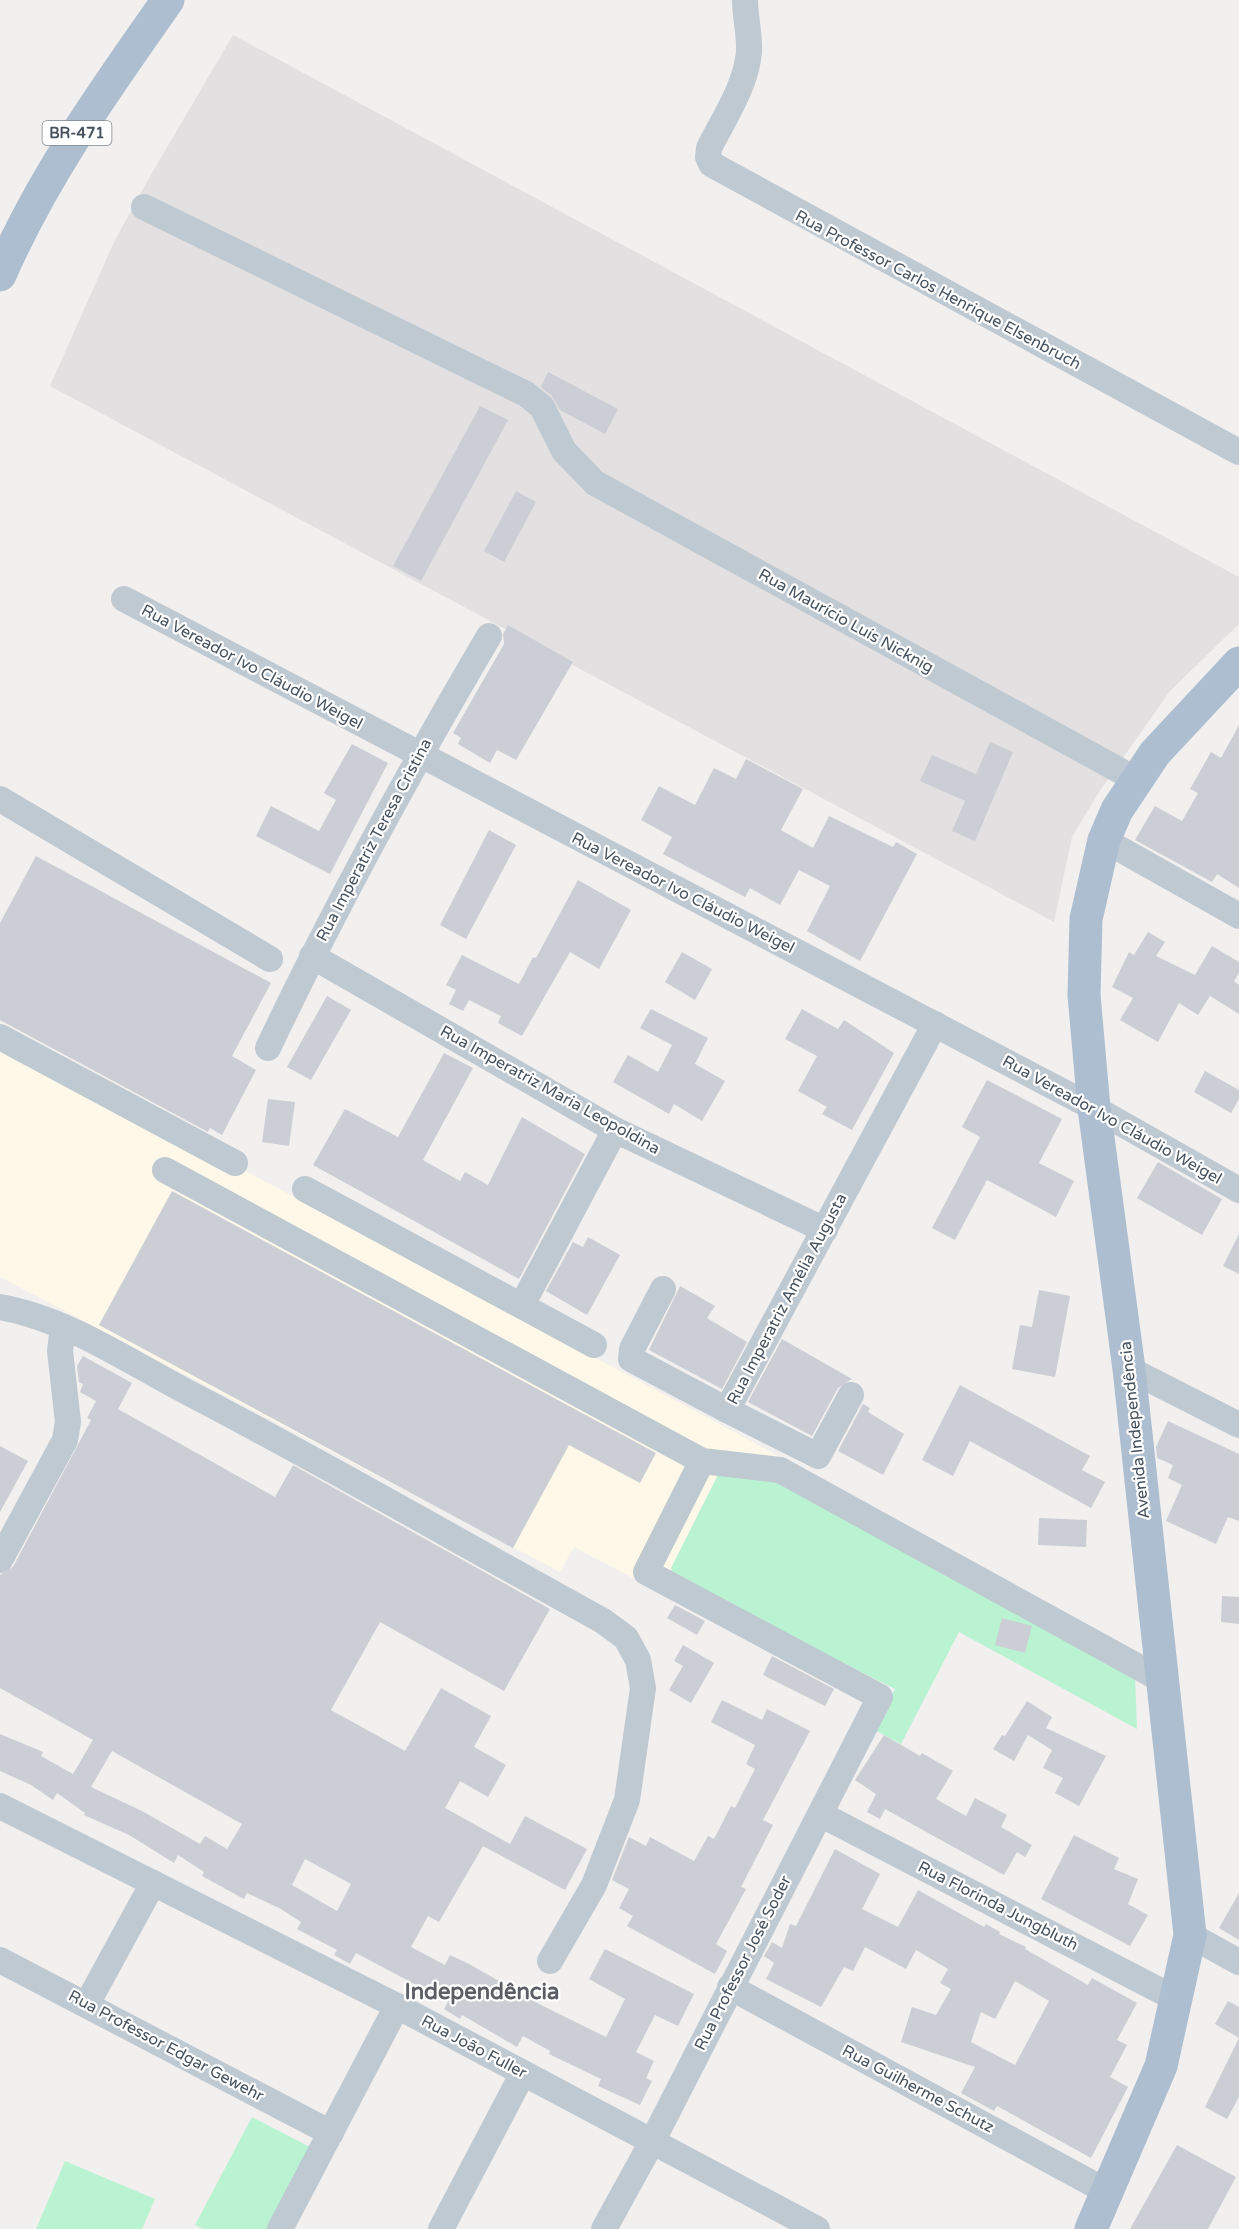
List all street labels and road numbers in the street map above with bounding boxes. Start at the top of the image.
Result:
road number: BR-471 [42,121,112,145]
street label: Rua Professor Carlos Henrique Elsenbruch [792,206,1084,374]
street label: Rua Maurício Luís Nicknig [755,564,937,678]
street label: Rua Vereador Ivo Cláudio Weigel [138,600,366,734]
street label: Rua Imperatriz Teresa Cristina [312,735,436,945]
street label: Rua Vereador Ivo Cláudio Weigel [568,828,798,958]
street label: Rua Imperatriz Maria Leopoldina [437,1021,663,1159]
street label: Rua Vereador Ivo Cláudio Weigel [999,1051,1225,1189]
street label: Rua Imperatriz Amélia Augusta [723,1190,851,1408]
street label: Avenida Independência [1116,1340,1154,1520]
street label: Rua Florinda Jungbluth [914,1857,1082,1955]
street label: Rua Professor José Soder [690,1871,796,2054]
street label: Rua Professor Edgar Gewehr [65,1986,268,2107]
street label: Rua João Fuller [418,2011,531,2084]
street label: Rua Guilherme Schutz [839,2041,997,2137]

